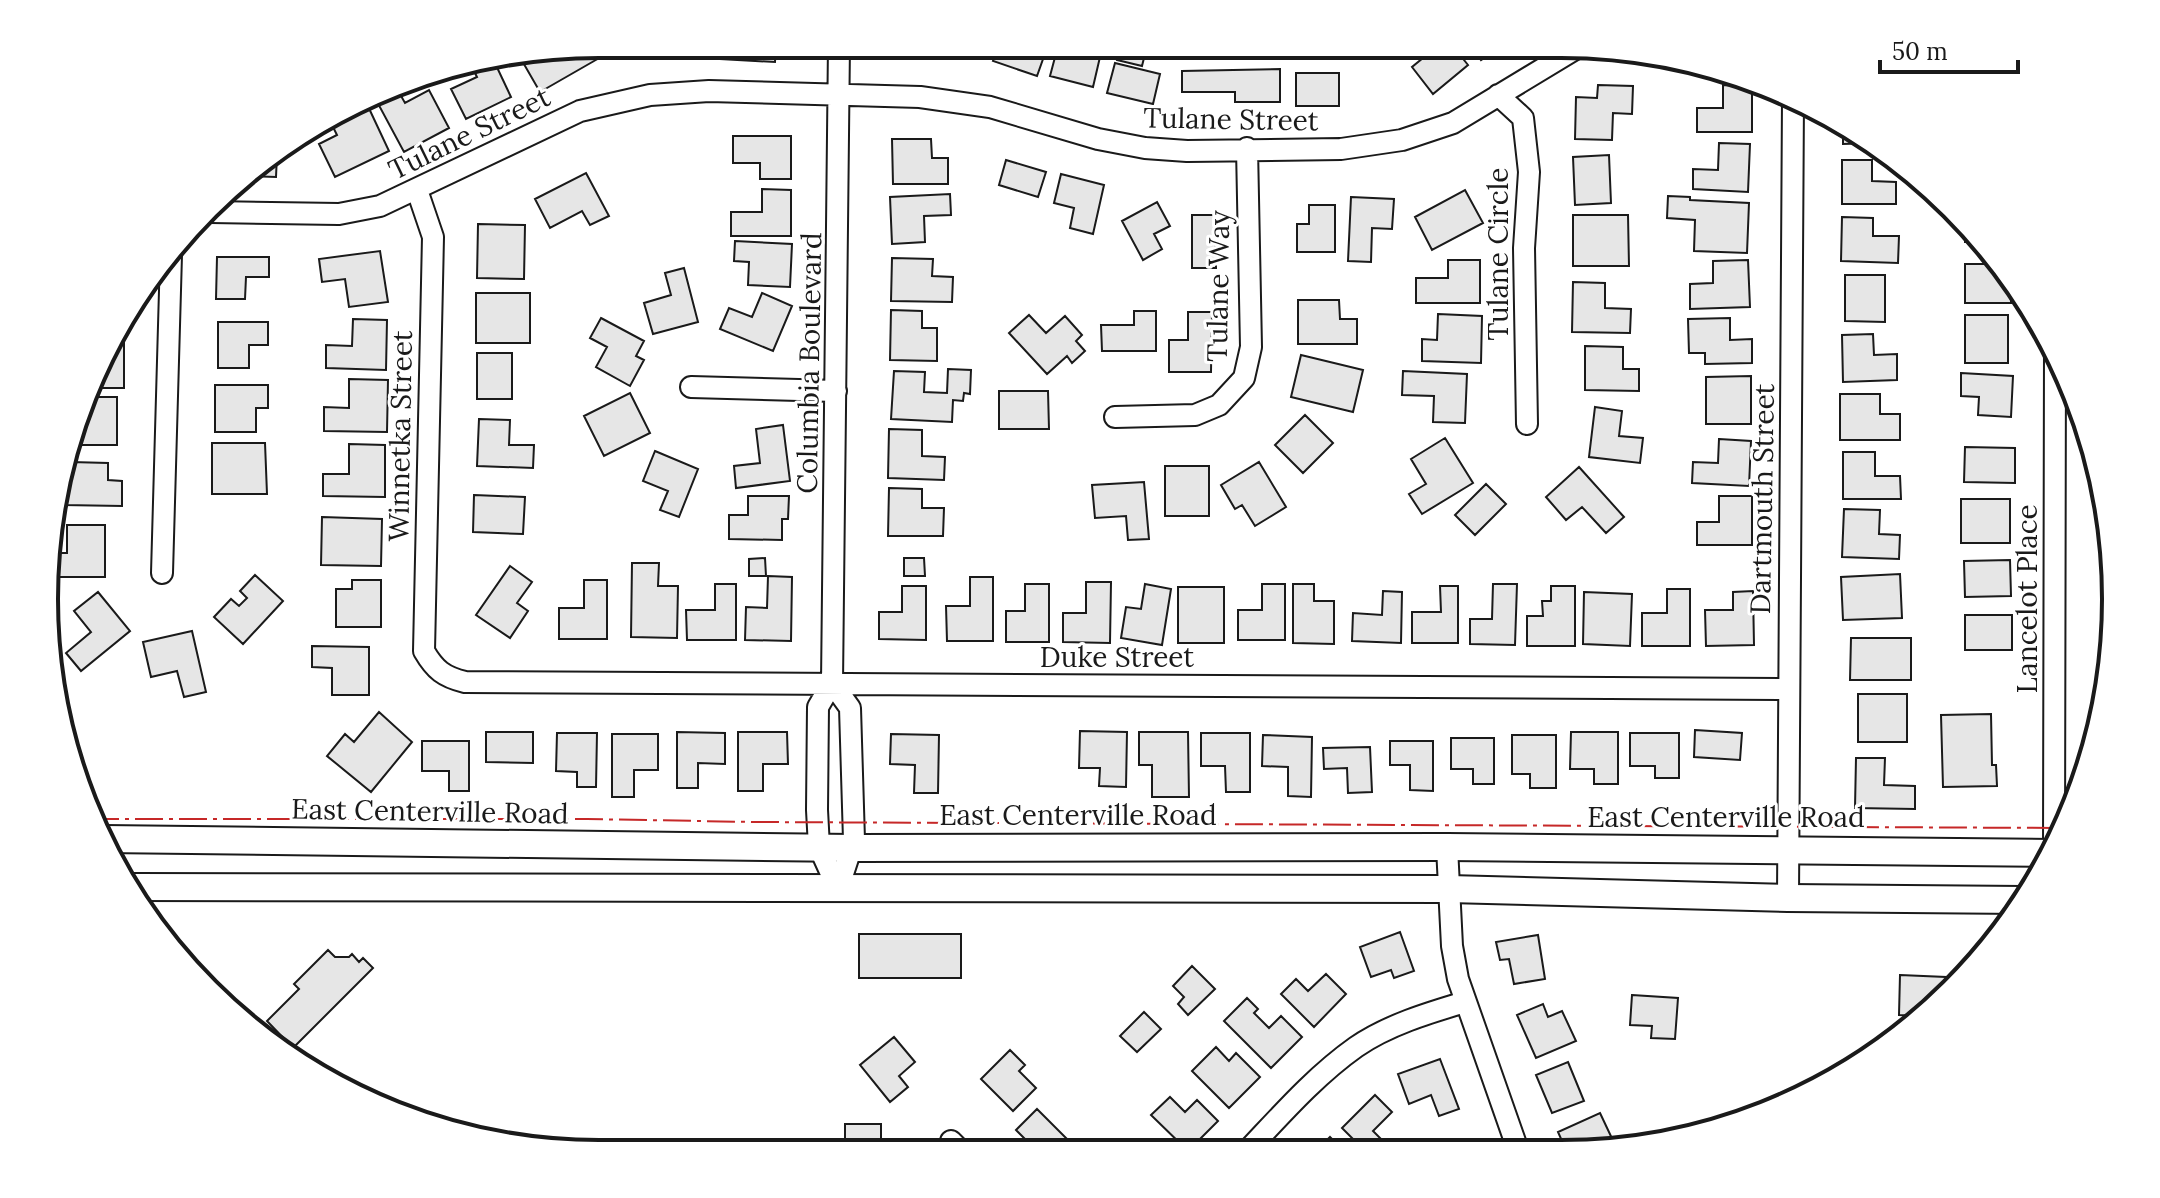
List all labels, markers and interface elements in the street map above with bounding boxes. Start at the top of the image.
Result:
scale bar [1880,24,2018,74]
text: 50 m [1892,36,1948,67]
street label: Tulane Street [382,78,556,188]
street label: Tulane Street [1143,99,1319,139]
street label: Tulane Circle [1480,168,1516,340]
street label: Tulane Way [1199,210,1237,362]
street label: Columbia Boulevard [789,232,829,494]
street label: Winnetka Street [380,330,420,542]
street label: Dartmouth Street [1742,383,1782,615]
street label: Lancelot Place [2009,504,2045,694]
street label: Duke Street [1040,639,1194,675]
street label: East Centerville Road [291,791,569,831]
street label: East Centerville Road [939,797,1217,833]
street label: East Centerville Road [1587,799,1865,835]

